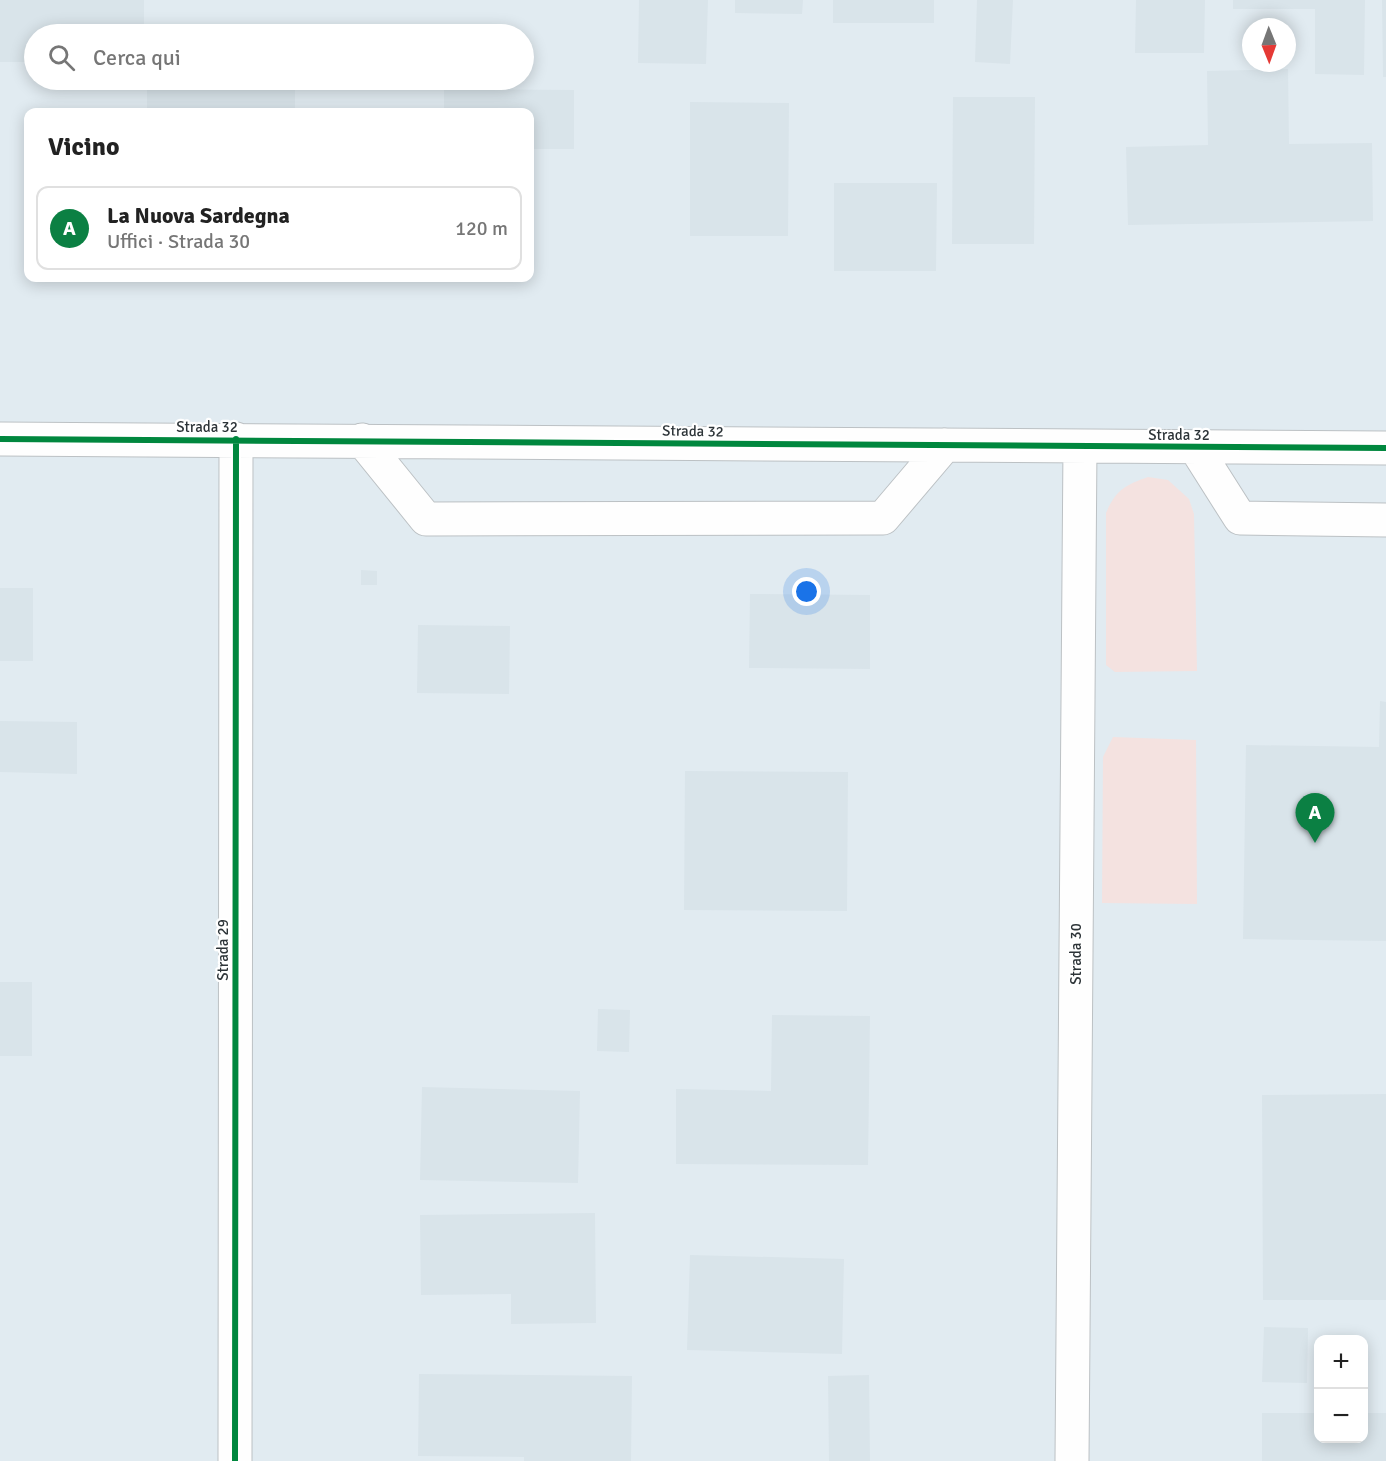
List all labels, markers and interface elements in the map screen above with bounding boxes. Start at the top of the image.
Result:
north arrow [1242,18,1296,72]
search box [24,24,534,90]
icon: search [45,41,78,74]
text: Cerca qui [93,44,181,71]
text: Vicino [48,131,120,163]
text: La Nuova Sardegna [107,202,290,229]
text: A [63,216,76,241]
text: 120 m [455,216,508,241]
text: Uffici · Strada 30 [107,229,250,254]
street label: Strada 32 [176,418,238,436]
street label: Strada 32 [662,421,724,441]
street label: Strada 32 [1148,426,1210,444]
your location [792,577,821,606]
pin: A [1296,794,1334,843]
street label: Strada 29 [214,919,232,981]
street label: Strada 30 [1067,923,1085,985]
map controls [1314,1335,1368,1443]
button: + [1314,1335,1368,1389]
button: − [1314,1389,1368,1443]

